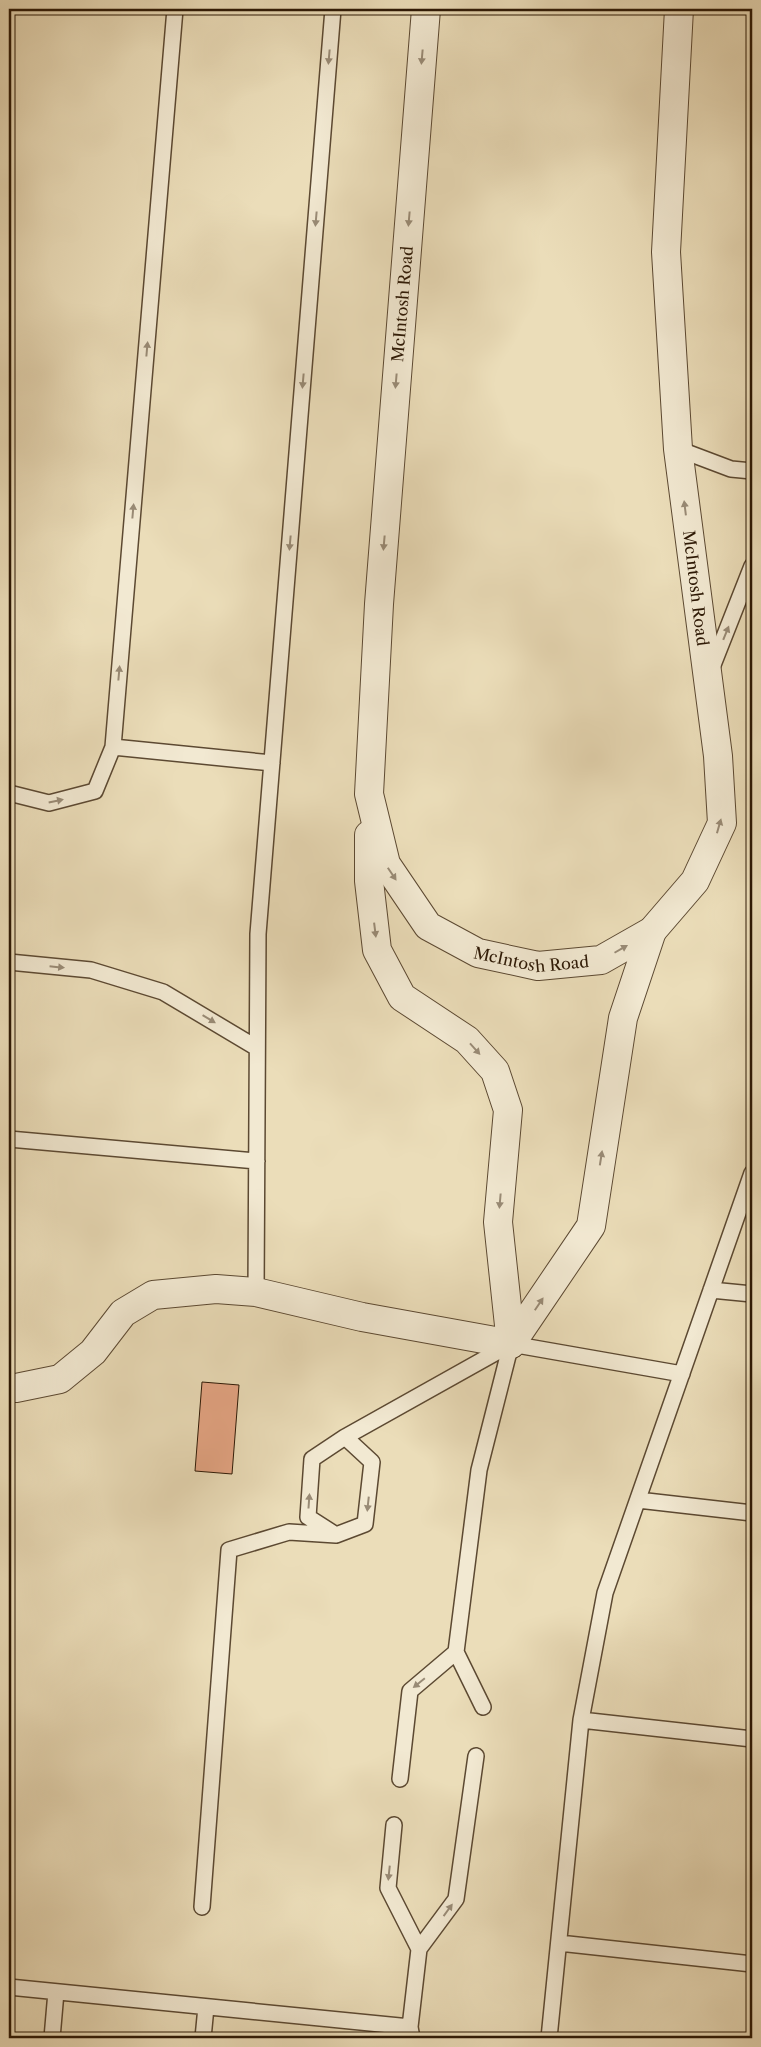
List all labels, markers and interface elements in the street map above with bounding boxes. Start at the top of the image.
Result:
one-way arrow [325,50,333,66]
one-way arrow [418,50,426,66]
one-way arrow [312,212,320,228]
one-way arrow [405,212,413,228]
street label: McIntosh Road [387,245,417,363]
one-way arrow [143,341,151,357]
one-way arrow [299,374,307,390]
one-way arrow [392,374,400,390]
one-way arrow [681,500,689,516]
one-way arrow [129,503,137,519]
street label: McIntosh Road [679,529,713,647]
one-way arrow [285,536,293,552]
one-way arrow [379,536,387,552]
one-way arrow [722,626,730,640]
one-way arrow [116,665,124,681]
one-way arrow [48,797,63,805]
one-way arrow [715,818,723,833]
one-way arrow [388,867,397,880]
one-way arrow [371,922,379,938]
street label: McIntosh Road [472,942,590,976]
one-way arrow [613,945,628,953]
one-way arrow [50,963,66,971]
one-way arrow [202,1015,215,1024]
one-way arrow [469,1042,480,1055]
one-way arrow [598,1150,606,1166]
one-way arrow [496,1193,504,1209]
one-way arrow [534,1297,544,1311]
one-way arrow [305,1493,313,1509]
one-way arrow [364,1497,372,1513]
one-way arrow [413,1678,426,1689]
one-way arrow [385,1866,393,1882]
one-way arrow [443,1903,453,1917]

